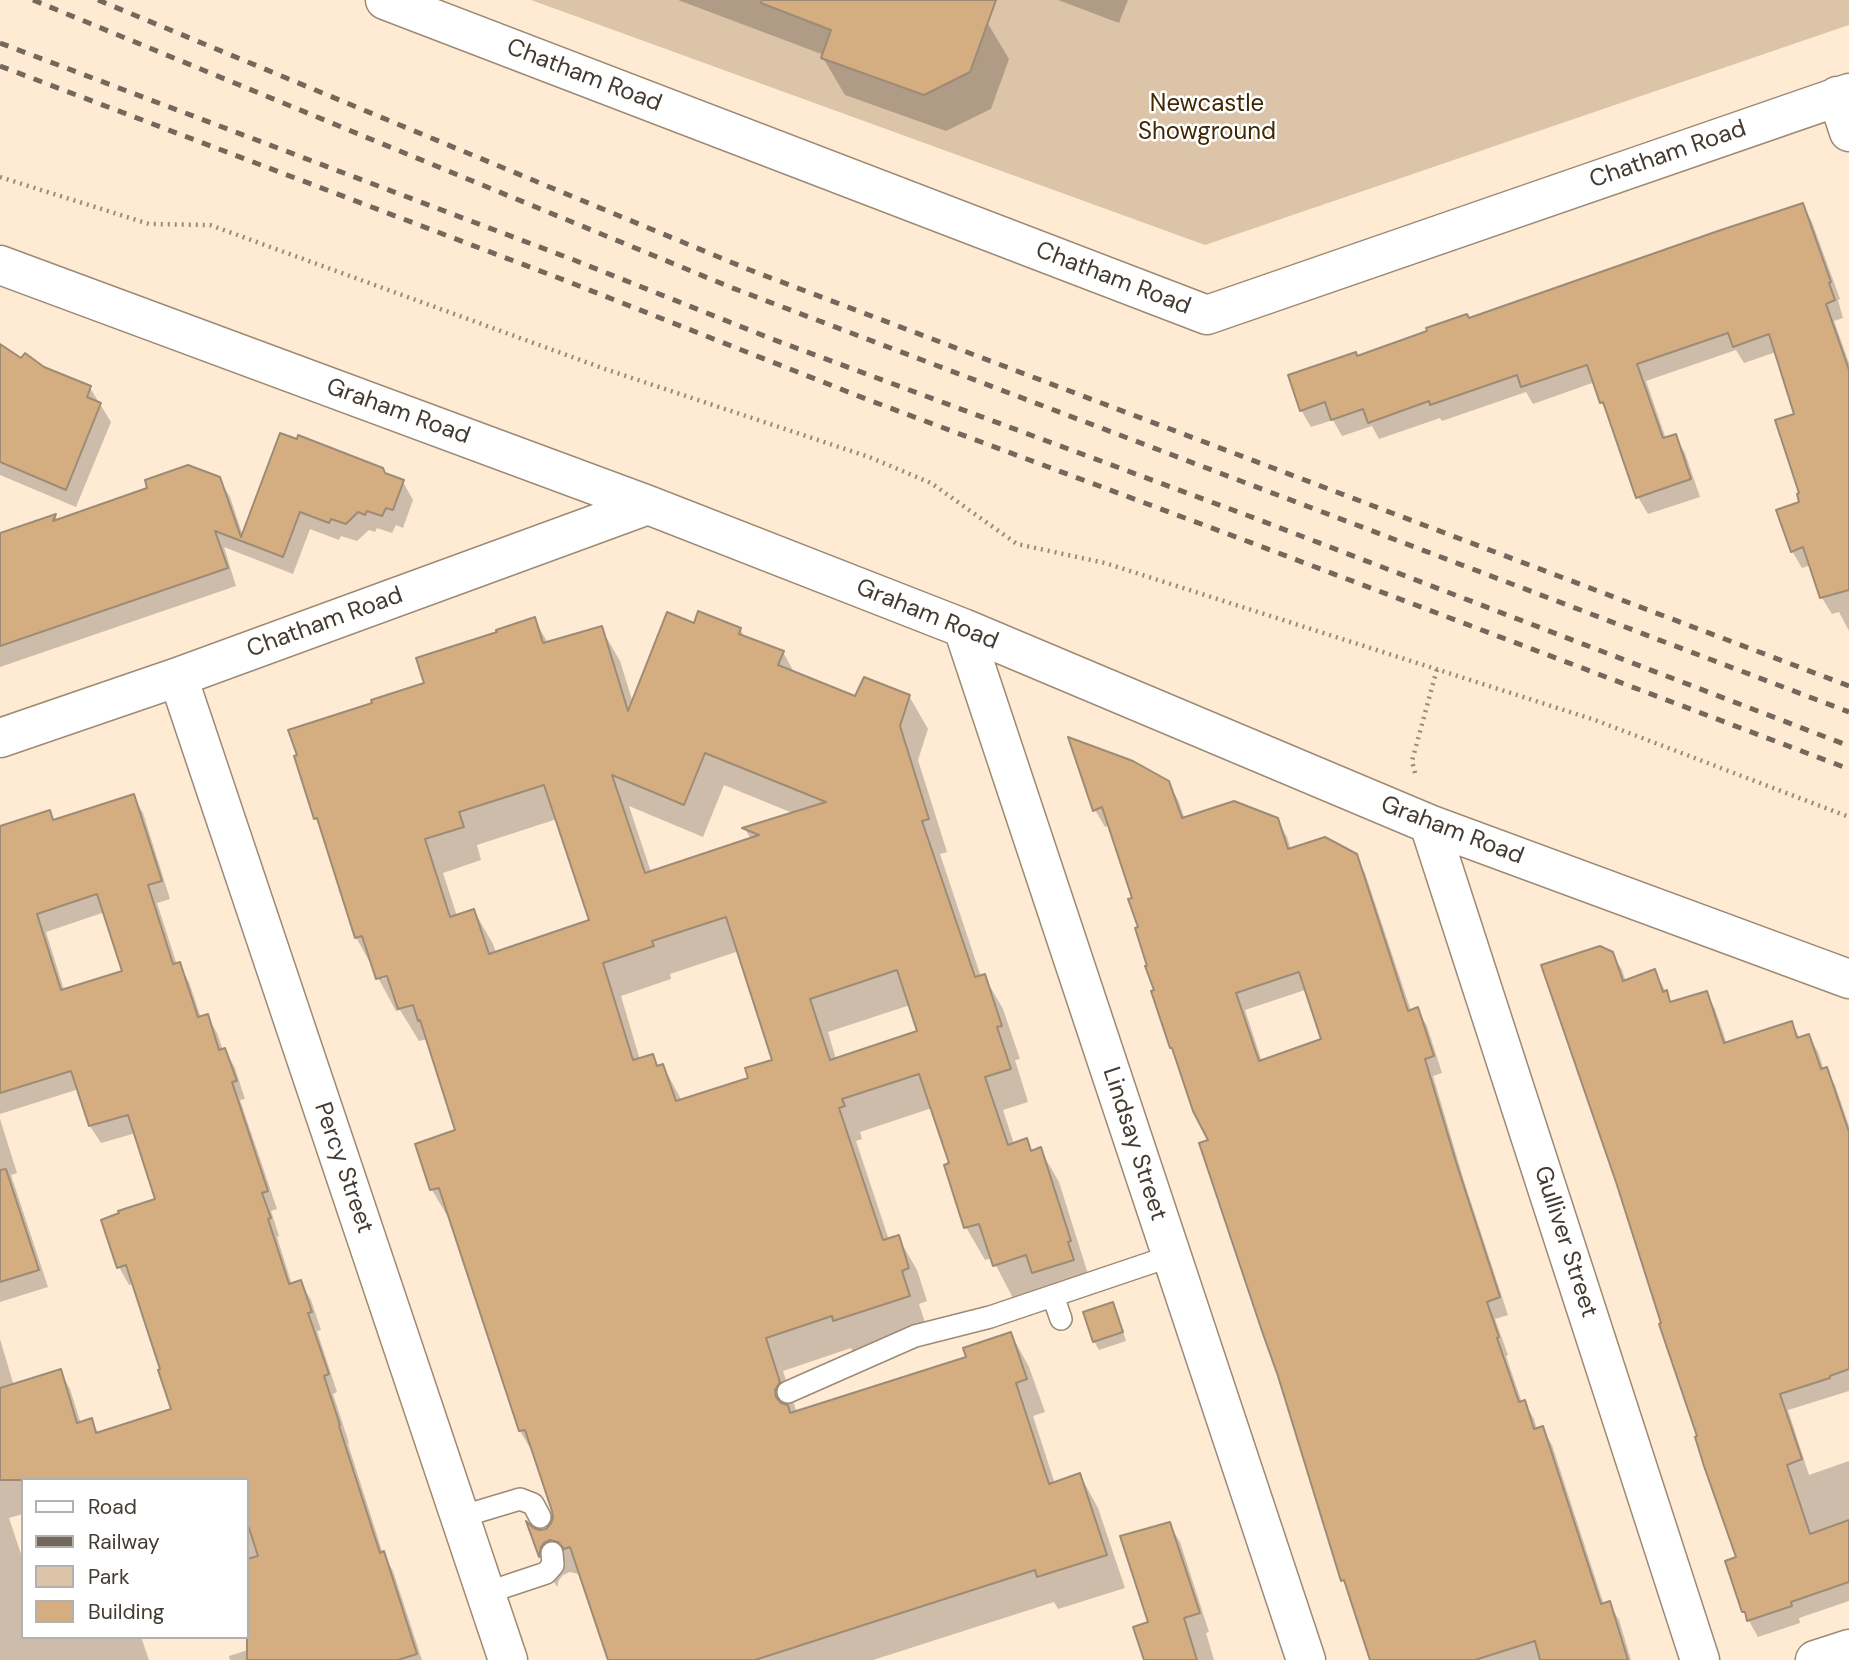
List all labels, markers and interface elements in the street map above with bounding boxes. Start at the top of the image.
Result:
street label: Chatham Road [502,33,666,119]
park label: Newcastle Showground [1138,91,1276,147]
street label: Chatham Road [1586,115,1750,195]
street label: Chatham Road [1031,236,1195,322]
street label: Graham Road [322,373,474,451]
street label: Graham Road [852,573,1002,657]
street label: Chatham Road [243,581,407,665]
street label: Graham Road [1377,791,1527,871]
street label: Lindsay Street [1096,1064,1172,1224]
street label: Percy Street [307,1099,379,1237]
street label: Gulliver Street [1527,1163,1603,1321]
legend [21,1478,248,1639]
text: Road [88,1493,137,1521]
text: Railway [88,1528,160,1556]
text: Park [88,1563,129,1591]
text: Building [88,1598,164,1626]

